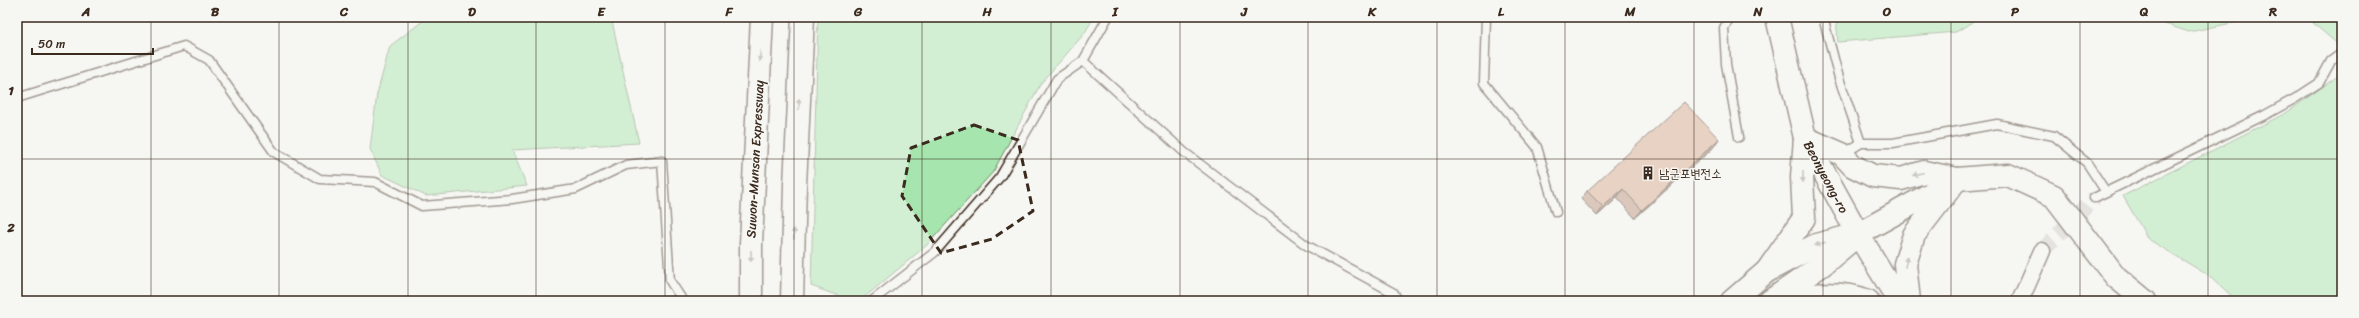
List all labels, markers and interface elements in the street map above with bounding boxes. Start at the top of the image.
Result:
text: A [81,0,90,23]
text: B [211,0,220,23]
text: C [339,0,349,23]
text: D [468,0,476,23]
text: E [597,0,606,23]
text: F [724,0,733,23]
text: G [853,0,863,23]
text: H [981,0,992,23]
text: I [1111,0,1119,23]
text: J [1240,0,1248,23]
text: K [1367,0,1377,23]
text: L [1498,0,1505,23]
text: M [1624,0,1636,23]
text: N [1752,0,1763,23]
text: O [1882,0,1892,23]
text: P [2011,0,2019,23]
text: Q [2139,0,2149,23]
text: R [2268,0,2277,23]
scale bar [32,30,153,56]
text: 50 m [38,33,65,55]
one-way arrow [757,50,764,62]
text: 1 [8,79,14,102]
street label: Suwon-Munsan Expressway [739,79,771,239]
one-way arrow [796,97,802,110]
street label: Beonyeong-ro [1797,136,1855,218]
place label: 남군포변전소 [1659,162,1722,185]
building icon: 남군포변전소 [1640,165,1656,181]
one-way arrow [1800,171,1806,184]
one-way arrow [1912,172,1925,178]
text: 2 [6,216,15,239]
one-way arrow [790,228,797,240]
one-way arrow [1814,242,1826,248]
one-way arrow [748,250,754,263]
one-way arrow [1904,256,1910,269]

